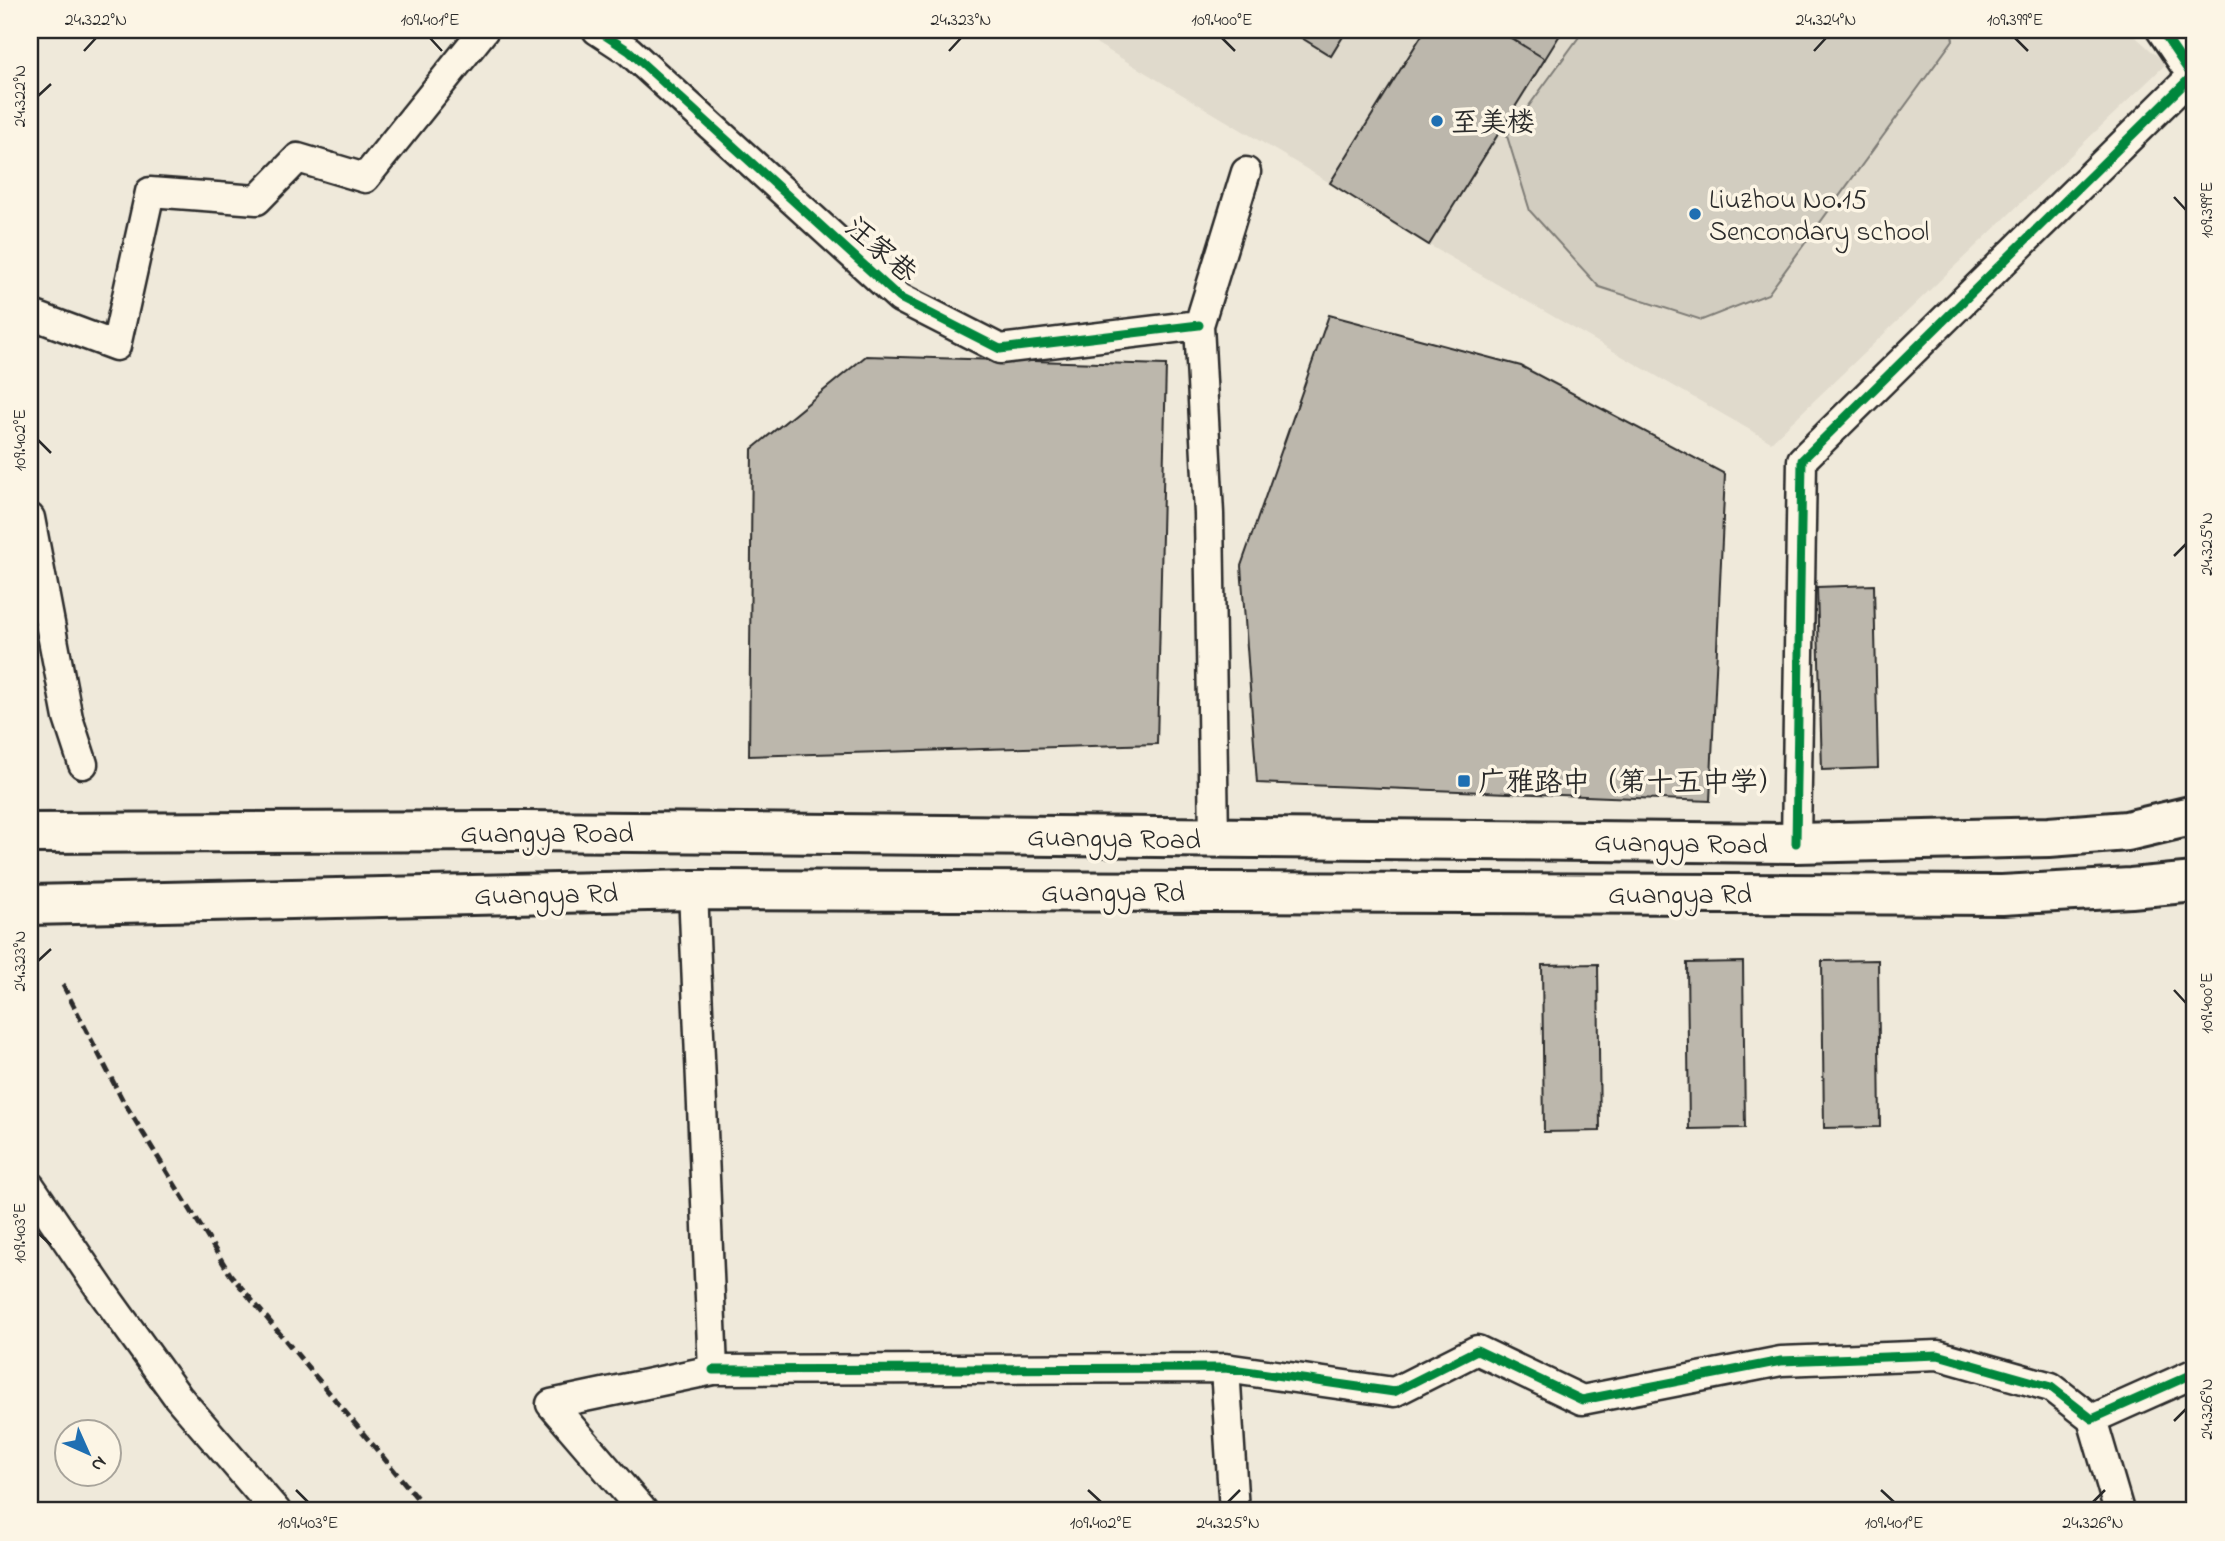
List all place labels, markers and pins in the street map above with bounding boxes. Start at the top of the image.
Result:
place label: 至美楼 [1451,104,1535,145]
marker: 至美楼 [1429,113,1445,129]
place label: Liuzhou No.15 Sencondary school [1709,181,1929,254]
marker: Liuzhou No.15 Sencondary school [1687,206,1703,222]
place label: 广雅路中（第十五中学） [1478,764,1786,805]
marker: 广雅路中（第十五中学） [1456,773,1472,789]

